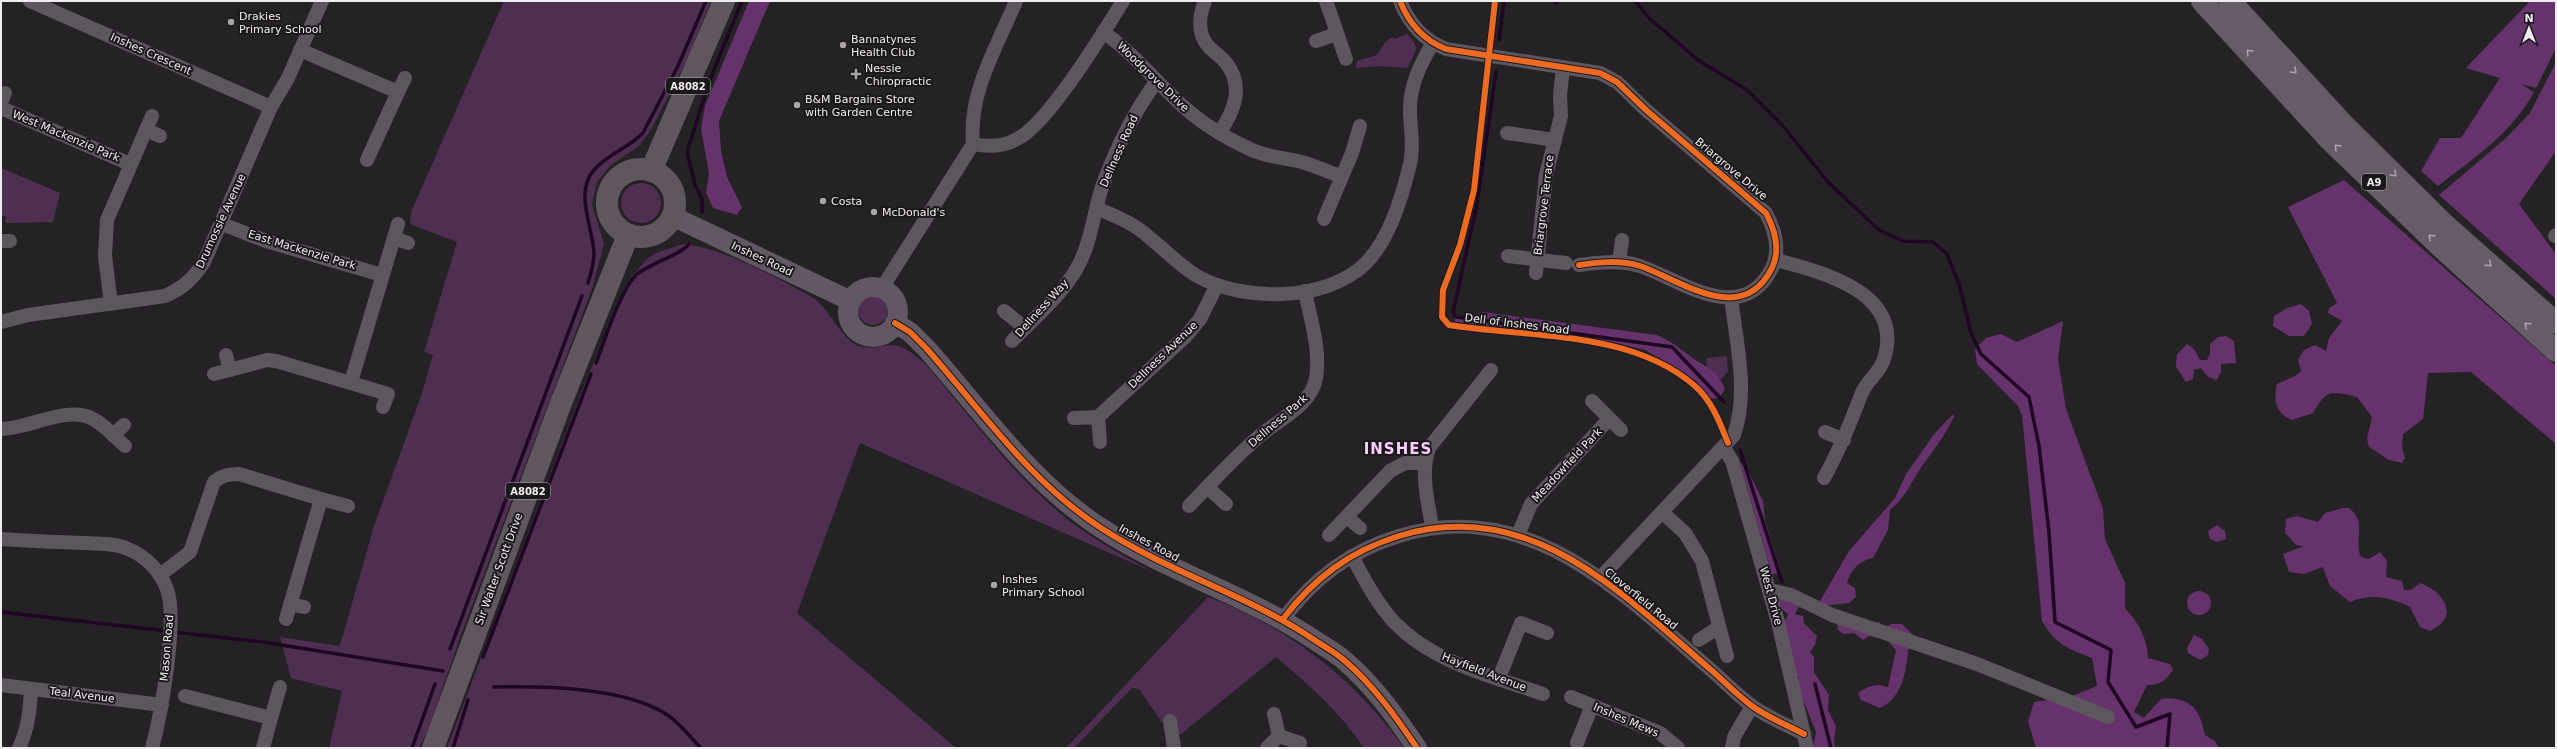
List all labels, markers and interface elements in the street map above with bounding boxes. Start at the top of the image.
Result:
north arrow [2509,8,2549,48]
place label: Drakies Primary School [239,10,322,36]
text: N [2524,12,2534,25]
marker: Drakies Primary School [226,17,236,27]
street label: Inshes Crescent [108,30,194,78]
place label: Bannatynes Health Club [851,33,917,59]
street label: Woodgrove Drive [1114,39,1192,115]
marker: Bannatynes Health Club [838,40,848,50]
one-way arrow [2246,49,2254,57]
place label: Nessie Chiropractic [865,62,931,88]
one-way arrow [2289,66,2297,74]
marker: Nessie Chiropractic [850,68,862,80]
road number: A8082 [666,78,710,94]
place label: B&M Bargains Store with Garden Centre [805,93,915,119]
marker: B&M Bargains Store with Garden Centre [792,100,802,110]
street label: West Mackenzie Park [10,107,122,165]
street label: Dellness Road [1097,113,1141,189]
street label: Briargrove Drive [1692,135,1770,203]
one-way arrow [2335,145,2342,152]
street label: Briargrove Terrace [1531,154,1557,256]
one-way arrow [2389,170,2397,177]
street label: Drumossie Avenue [193,171,249,270]
road number: A9 [2362,174,2386,190]
place label: Costa [831,195,862,208]
marker: Costa [818,196,828,206]
place label: McDonald's [882,206,946,219]
marker: McDonald's [869,207,879,217]
street label: East Mackenzie Park [246,227,358,273]
one-way arrow [2428,234,2436,242]
street label: Inshes Road [729,239,795,279]
one-way arrow [2484,259,2491,266]
street label: Dellness Way [1013,276,1072,340]
street label: Dell of Inshes Road [1464,311,1570,337]
street label: Dellness Avenue [1126,319,1200,391]
one-way arrow [2524,322,2532,330]
street label: Dellness Park [1246,391,1311,450]
street label: Meadowfield Park [1529,425,1605,505]
district label: INSHES [1364,440,1432,458]
road number: A8082 [506,483,550,499]
street label: Sir Walter Scott Drive [473,511,525,627]
street label: Inshes Road [1117,522,1181,564]
street label: West Drive [1757,565,1785,627]
street label: Cloverfield Road [1602,566,1680,632]
place label: Inshes Primary School [1002,573,1085,599]
marker: Inshes Primary School [989,580,999,590]
street label: Mason Road [158,614,176,682]
street label: Hayfield Avenue [1440,650,1528,694]
street label: Teal Avenue [48,684,116,705]
street label: Inshes Mews [1591,700,1661,740]

